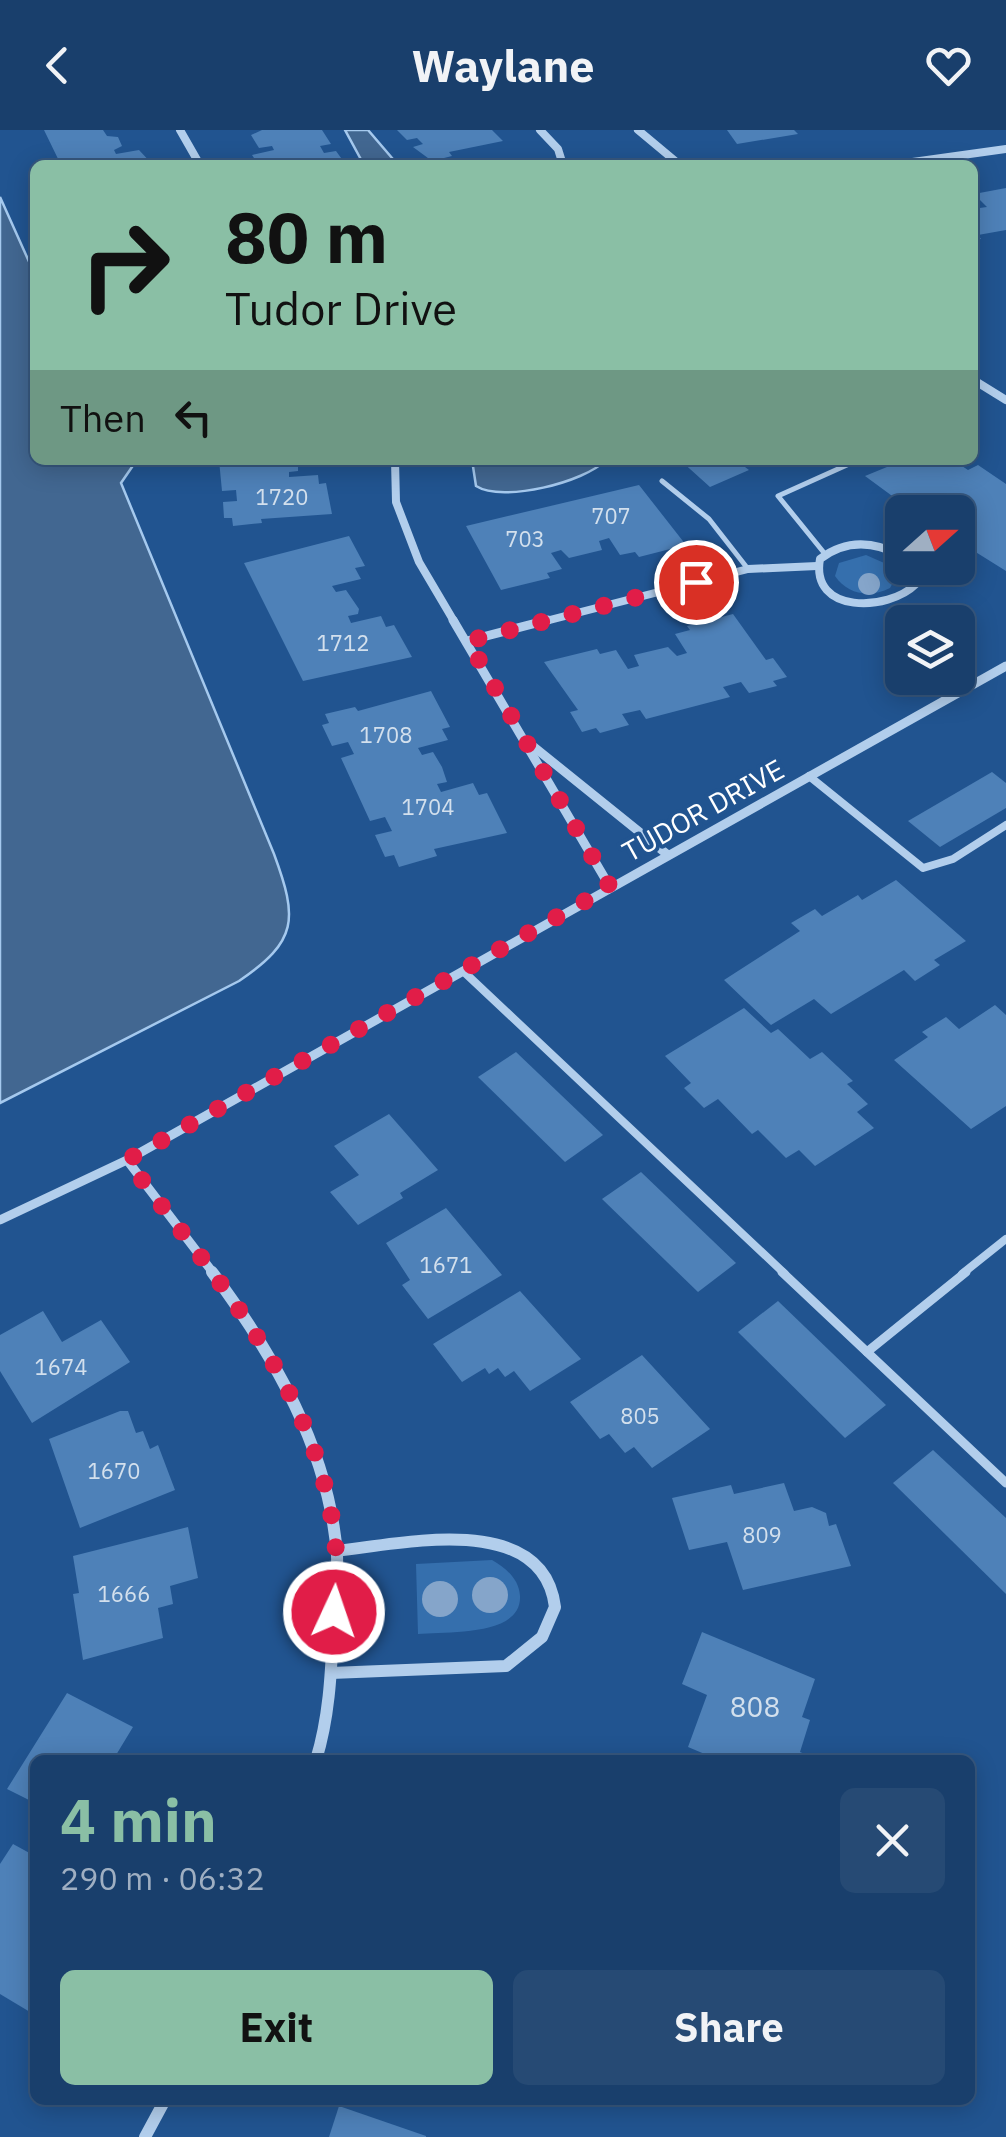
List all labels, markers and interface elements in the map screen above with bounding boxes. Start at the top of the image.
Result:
text: Waylane [411,36,595,94]
icon: back [30,38,85,93]
icon: heart [921,38,976,93]
text: 80 m [225,191,388,282]
icon: right [60,200,190,330]
text: Tudor Drive [225,279,457,337]
icon: left [166,390,221,445]
text: Then [60,393,146,442]
house number: 1720 [256,482,308,511]
north arrow [885,495,975,585]
map controls [885,495,975,695]
house number: 707 [591,501,631,530]
house number: 703 [505,524,545,553]
pin [654,540,739,625]
icon: arrive [669,555,724,610]
button: layers [885,605,975,695]
house number: 1712 [317,628,369,657]
house number: 1708 [360,720,412,749]
street label: TUDOR DRIVE [616,750,790,870]
house number: 1704 [402,792,454,821]
house number: 1671 [420,1250,472,1279]
house number: 1674 [35,1352,87,1381]
house number: 805 [620,1401,660,1430]
house number: 1670 [88,1456,140,1485]
house number: 809 [742,1520,782,1549]
position arrow [282,1560,386,1664]
house number: 1666 [98,1579,150,1608]
house number: 808 [730,1688,780,1725]
text: 4 min [60,1780,217,1859]
button: close [840,1788,945,1893]
text: 290 m · 06:32 [60,1857,265,1899]
button: Exit [60,1970,493,2085]
button: Share [513,1970,945,2085]

